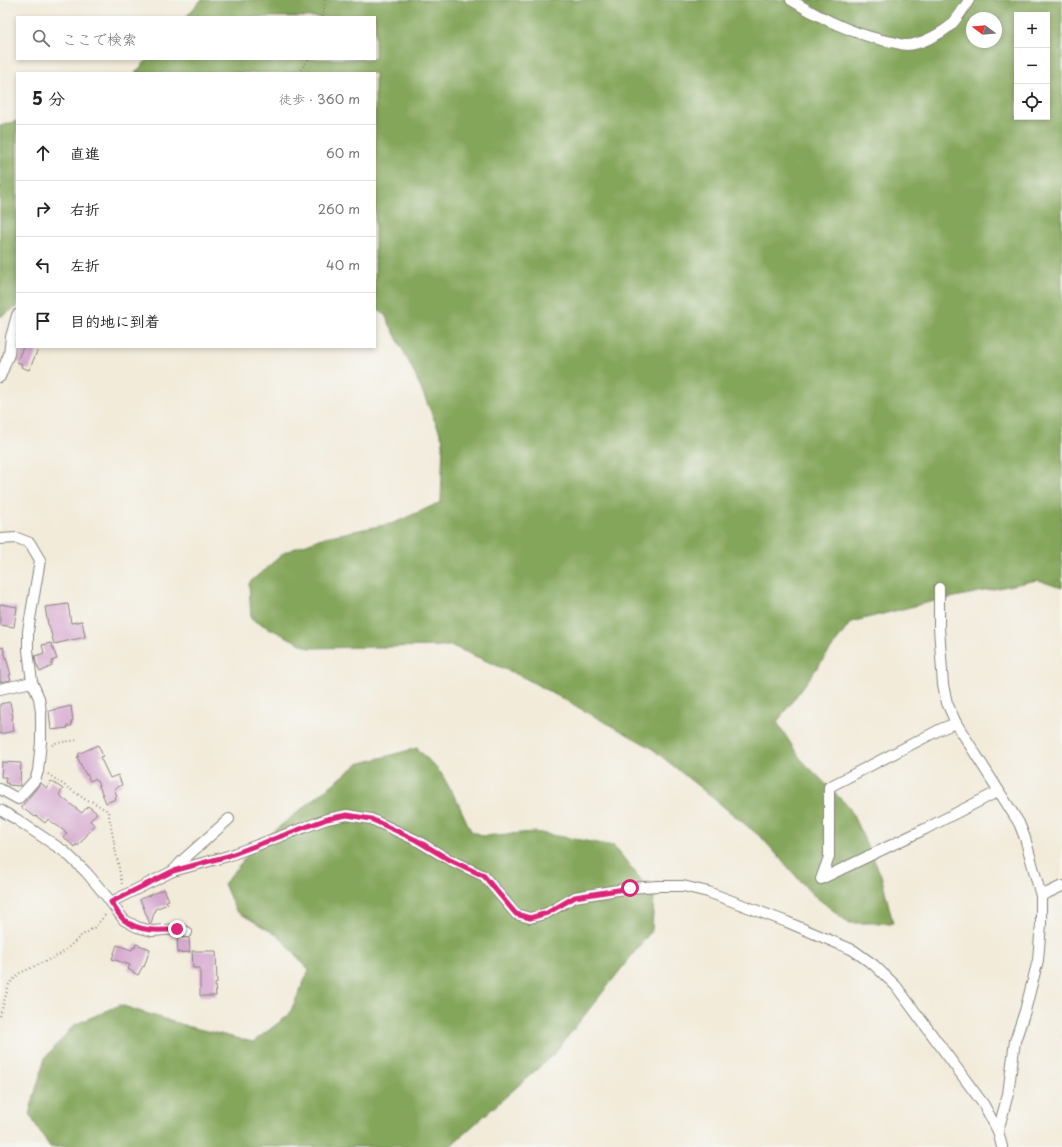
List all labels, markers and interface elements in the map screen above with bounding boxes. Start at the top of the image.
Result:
north arrow [966,12,1002,48]
map controls [1014,12,1050,120]
button: + [1014,12,1050,48]
search box [16,16,376,60]
icon: search [30,27,52,49]
text: ここで検索 [62,27,137,50]
button: − [1014,48,1050,84]
button: locate [1014,84,1050,120]
text: 5 分 [32,85,65,111]
text: 徒歩 · 360 m [279,89,360,108]
text: 直進 [70,141,100,164]
icon: ahead [32,142,54,164]
text: 60 m [326,143,360,162]
text: 右折 [70,197,100,220]
icon: right [32,198,54,220]
text: 260 m [318,199,360,218]
text: 左折 [70,253,100,276]
icon: left [32,254,54,276]
text: 40 m [326,255,360,274]
text: 目的地に到着 [70,309,160,332]
icon: arrive [32,310,54,332]
route start [621,879,639,897]
route end [168,920,186,938]

